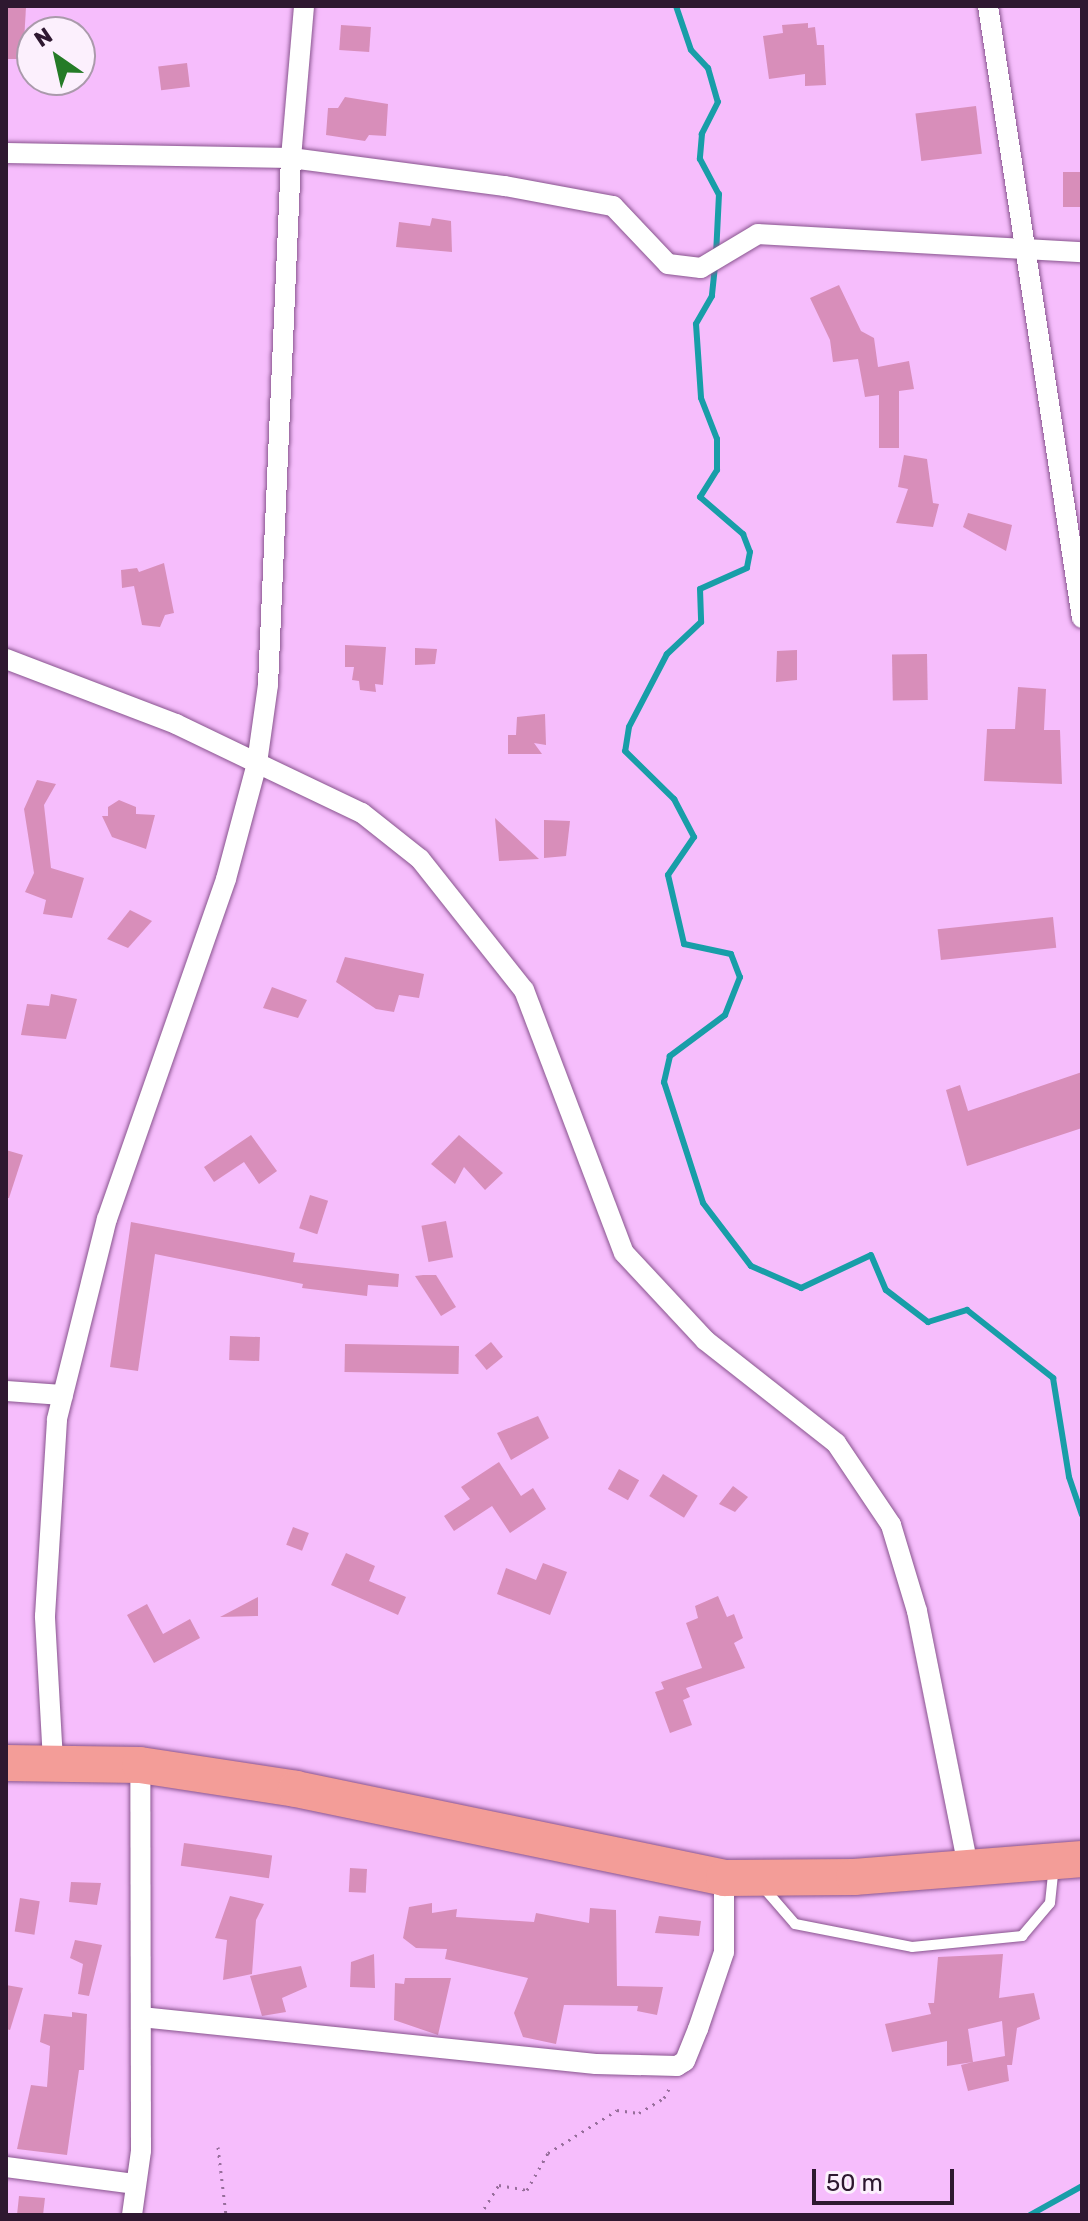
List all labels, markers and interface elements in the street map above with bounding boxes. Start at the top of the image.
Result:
north arrow [16,16,96,96]
text: N [29,22,58,53]
scale bar [816,2153,958,2203]
text: 50 m [826,2169,883,2197]

